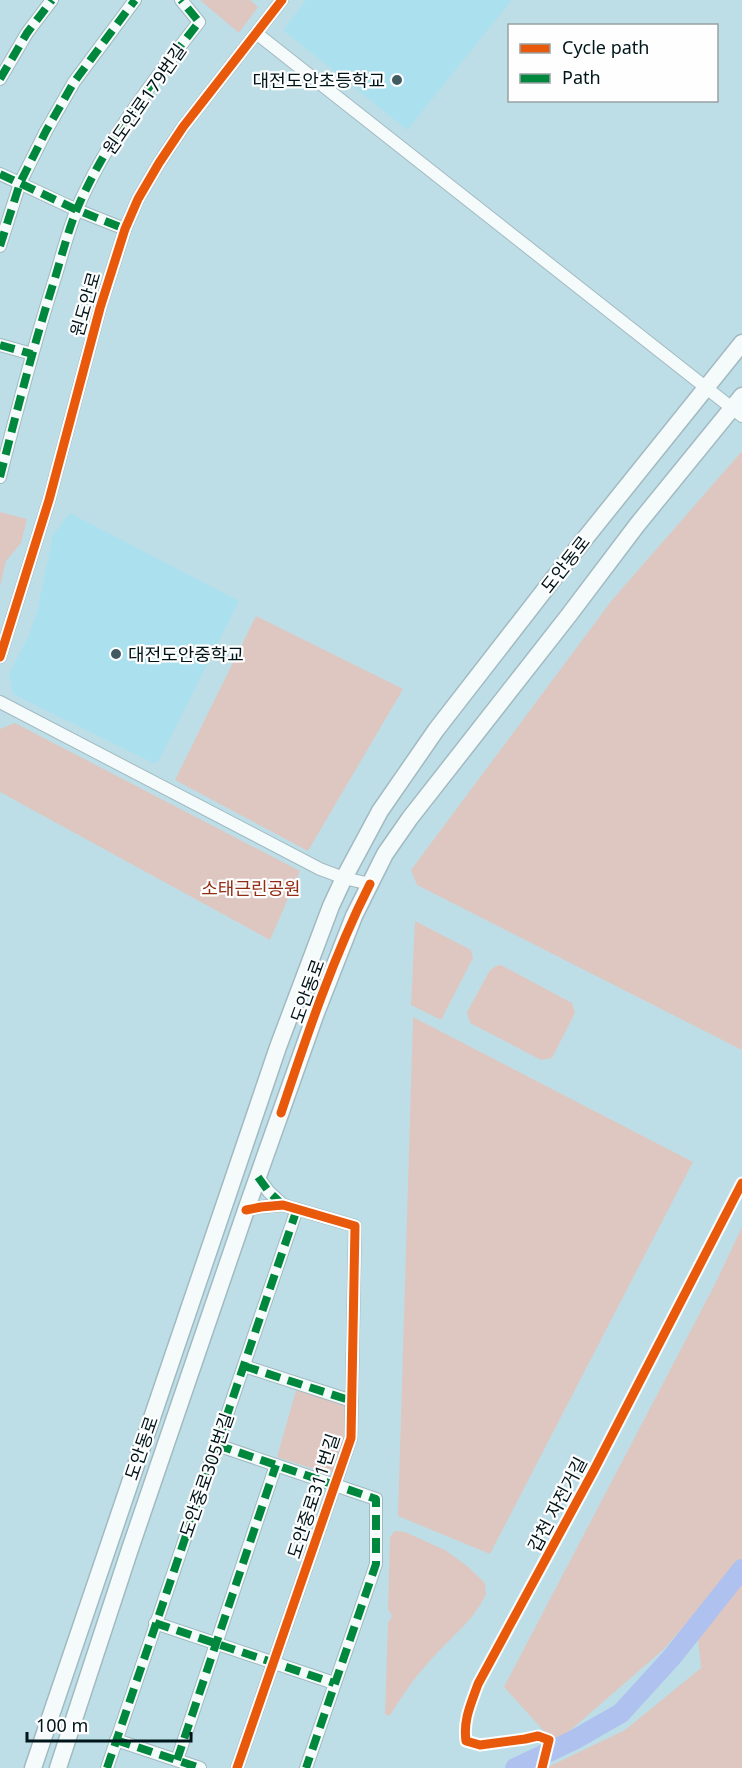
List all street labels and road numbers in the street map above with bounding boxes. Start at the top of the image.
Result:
street label: 원도안로179번길 [97,39,191,159]
street label: 원도안로 [64,269,106,339]
street label: 도안동로 [535,531,595,597]
street label: 도안동로 [284,956,330,1026]
street label: 도안중로305번길 [173,1410,239,1540]
street label: 도안동로 [119,1413,163,1483]
street label: 도안중로311번길 [281,1430,345,1562]
street label: 갑천 자전거길 [522,1452,592,1556]

